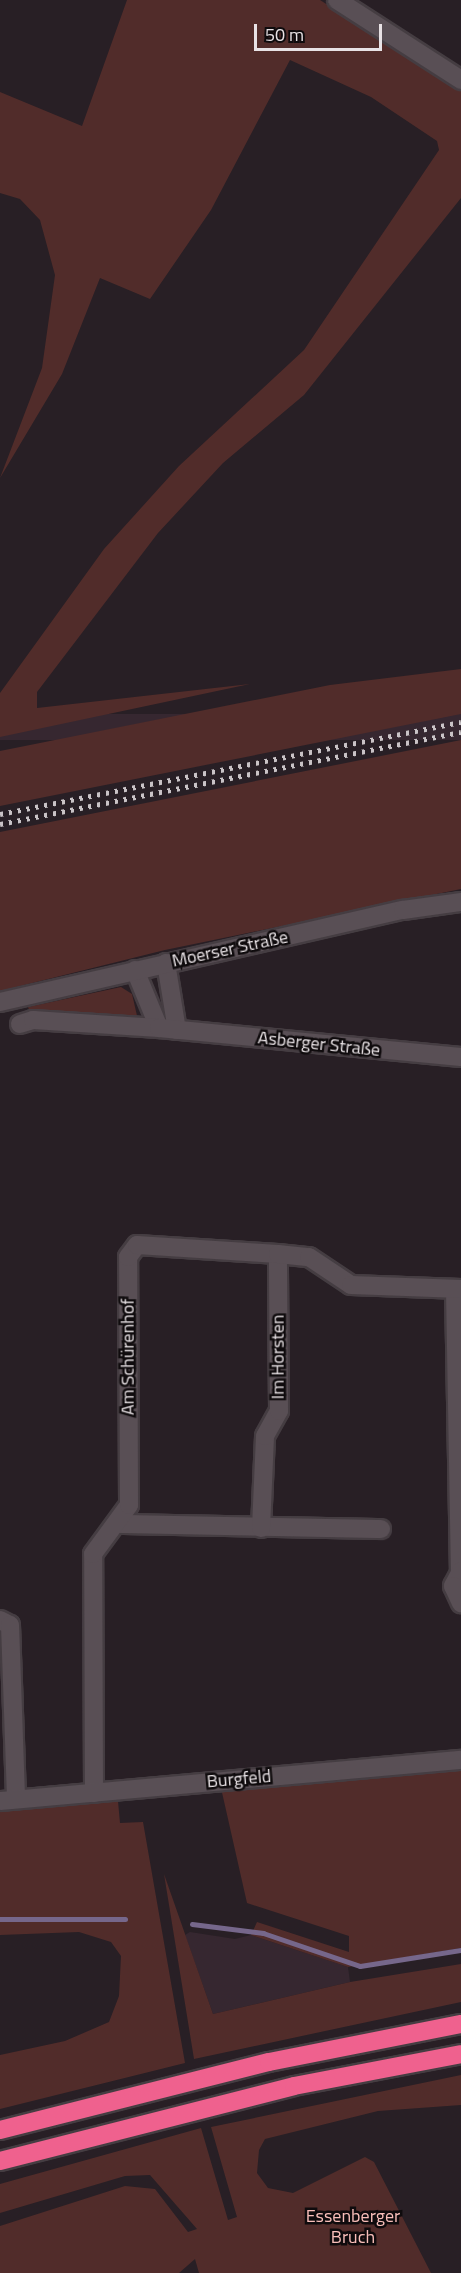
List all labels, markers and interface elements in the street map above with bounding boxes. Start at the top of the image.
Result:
scale bar [257,12,384,50]
text: 50 m [265,21,304,48]
street label: Moerser Straße [170,926,290,972]
street label: Asberger Straße [257,1027,381,1061]
street label: Am Schürenhof [117,1299,139,1415]
street label: Im Horsten [267,1315,289,1399]
street label: Burgfeld [206,1765,272,1793]
park label: Essenberger Bruch [306,2206,400,2248]

